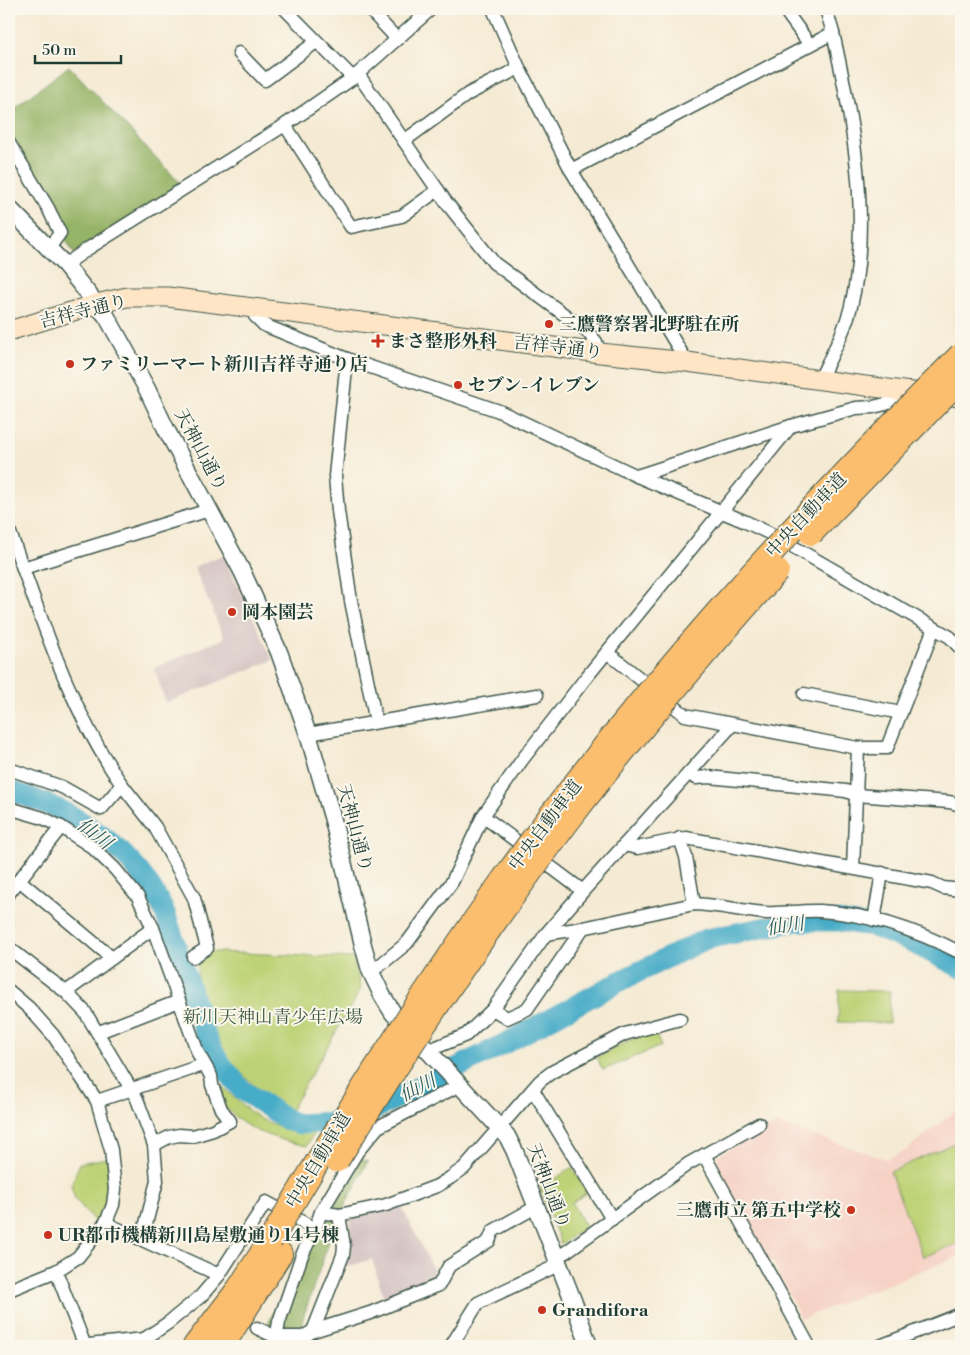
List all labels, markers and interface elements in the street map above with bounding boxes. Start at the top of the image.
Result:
scale bar [35,32,121,64]
text: 50 m [42,41,76,60]
street label: 吉祥寺通り [37,289,130,334]
place label: 三鷹警察署北野駐在所 [559,313,739,336]
marker: 三鷹警察署北野駐在所 [543,318,555,330]
place label: まさ整形外科 [389,330,497,353]
street label: 吉祥寺通り [512,331,604,364]
marker: まさ整形外科 [371,334,385,348]
place label: ファミリーマート新川吉祥寺通り店 [80,353,368,376]
marker: ファミリーマート新川吉祥寺通り店 [64,358,76,370]
place label: セブン-イレブン [468,374,600,397]
marker: セブン-イレブン [452,379,464,391]
street label: 天神山通り [169,405,232,495]
street label: 中央自動車道 [761,468,852,563]
place label: 岡本園芸 [242,601,314,624]
marker: 岡本園芸 [226,606,238,618]
street label: 中央自動車道 [504,775,587,875]
street label: 天神山通り [332,782,377,875]
water label: 仙川 [72,813,118,856]
water label: 仙川 [765,911,808,941]
park label: 新川天神山青少年広場 [183,1006,363,1029]
water label: 仙川 [395,1068,442,1107]
street label: 中央自動車道 [281,1108,356,1212]
street label: 天神山通り [522,1140,575,1232]
place label: 三鷹市立 第五中学校 [676,1199,841,1222]
marker: 三鷹市立 第五中学校 [845,1204,857,1216]
place label: UR都市機構新川島屋敷通り14号棟 [58,1224,339,1247]
marker: UR都市機構新川島屋敷通り14号棟 [42,1229,54,1241]
place label: Grandifora [552,1299,649,1322]
marker: Grandifora [536,1304,548,1316]

